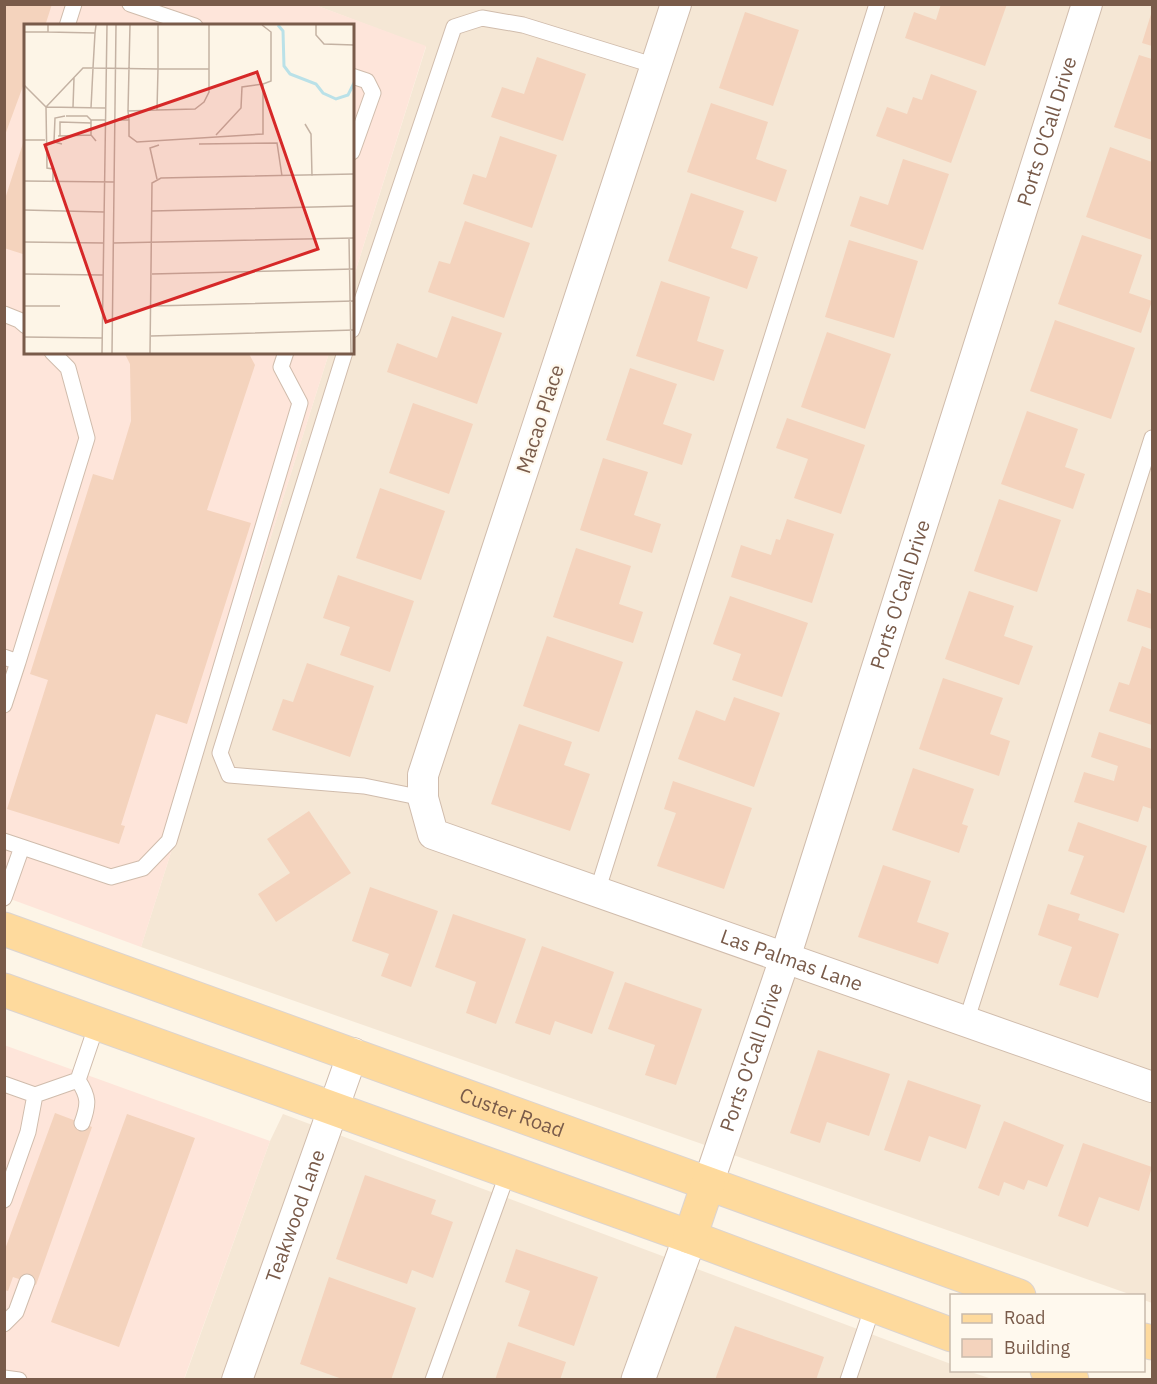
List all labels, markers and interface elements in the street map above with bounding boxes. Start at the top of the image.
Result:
inset map [24,24,354,354]
street label: Ports O'Call Drive [1010,53,1083,209]
street label: Macao Place [509,361,570,477]
street label: Ports O'Call Drive [863,516,936,673]
street label: Las Palmas Lane [717,922,867,997]
street label: Ports O'Call Drive [713,979,789,1135]
street label: Custer Road [456,1081,568,1143]
street label: Teakwood Lane [259,1146,331,1286]
legend [950,1294,1145,1372]
text: Road [1004,1306,1045,1329]
text: Building [1004,1336,1071,1359]

